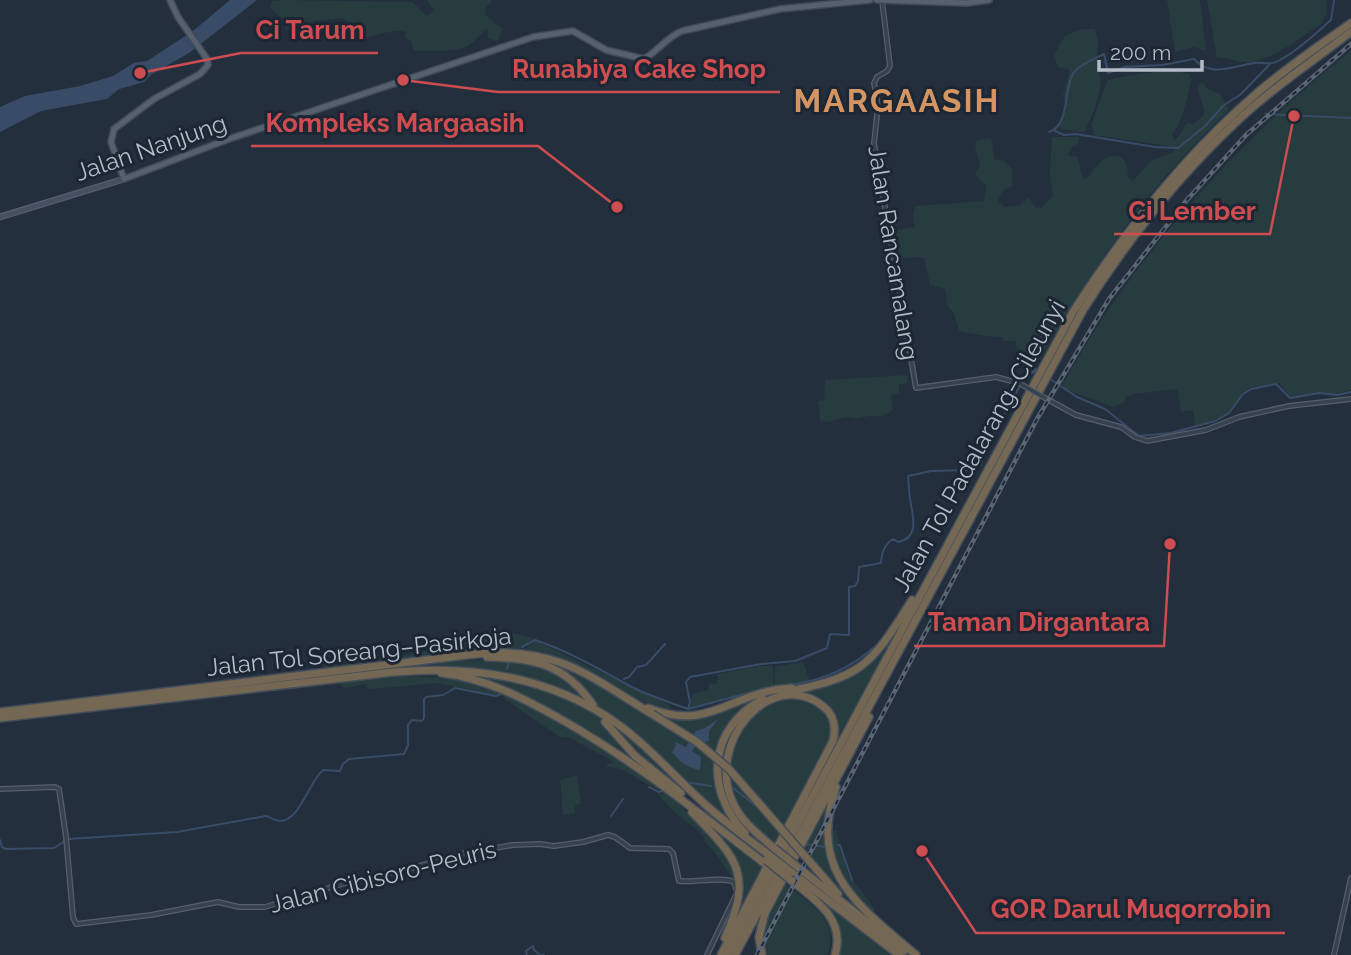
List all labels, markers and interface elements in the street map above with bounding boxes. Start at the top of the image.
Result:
callout: Ci Tarum [241,6,378,53]
text: Ci Tarum [255,15,365,45]
scale bar [1099,28,1202,72]
text: 200 m [1110,40,1171,65]
callout: Runabiya Cake Shop [498,45,780,92]
text: Runabiya Cake Shop [512,54,766,84]
district label: MARGAASIH [794,82,1000,119]
callout: Kompleks Margaasih [251,99,538,146]
street label: Jalan Nanjung [71,108,230,187]
text: Kompleks Margaasih [266,108,524,138]
street label: Jalan Rancamalang [862,144,925,362]
callout: Ci Lember [1114,187,1270,234]
text: Ci Lember [1128,196,1256,226]
street label: Jalan Tol Padalarang–Cileunyi [886,295,1071,597]
callout: Taman Dirgantara [914,599,1164,646]
text: Taman Dirgantara [928,607,1150,637]
street label: Jalan Tol Soreang–Pasirkoja [205,621,513,682]
street label: Jalan Cibisoro-Peuris [267,834,499,919]
callout: GOR Darul Muqorrobin [976,886,1285,933]
text: GOR Darul Muqorrobin [991,894,1271,924]

